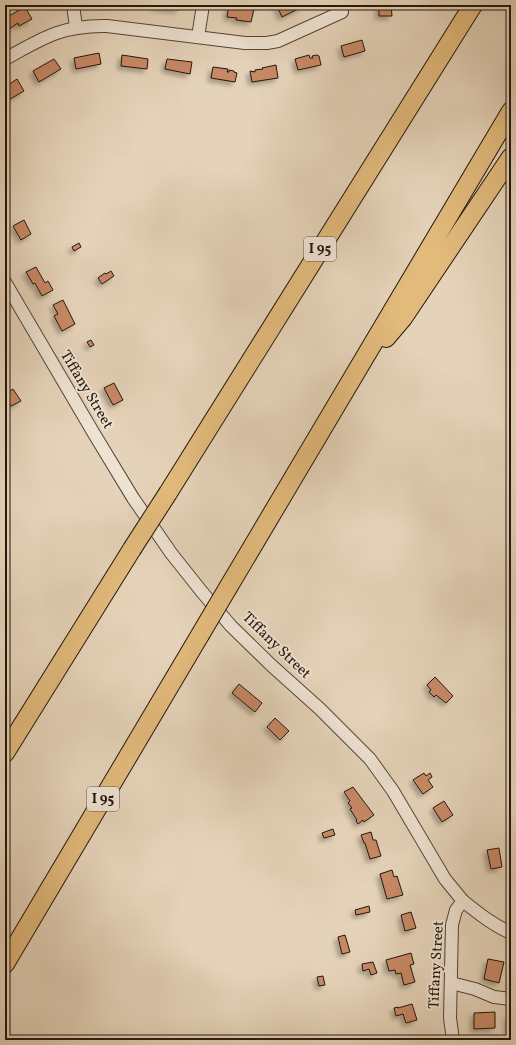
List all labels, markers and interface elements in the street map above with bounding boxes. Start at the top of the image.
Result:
road number: I 95 [304,237,336,261]
street label: Tiffany Street [54,347,118,433]
street label: Tiffany Street [237,608,315,684]
road number: I 95 [87,787,119,811]
street label: Tiffany Street [424,920,450,1010]

